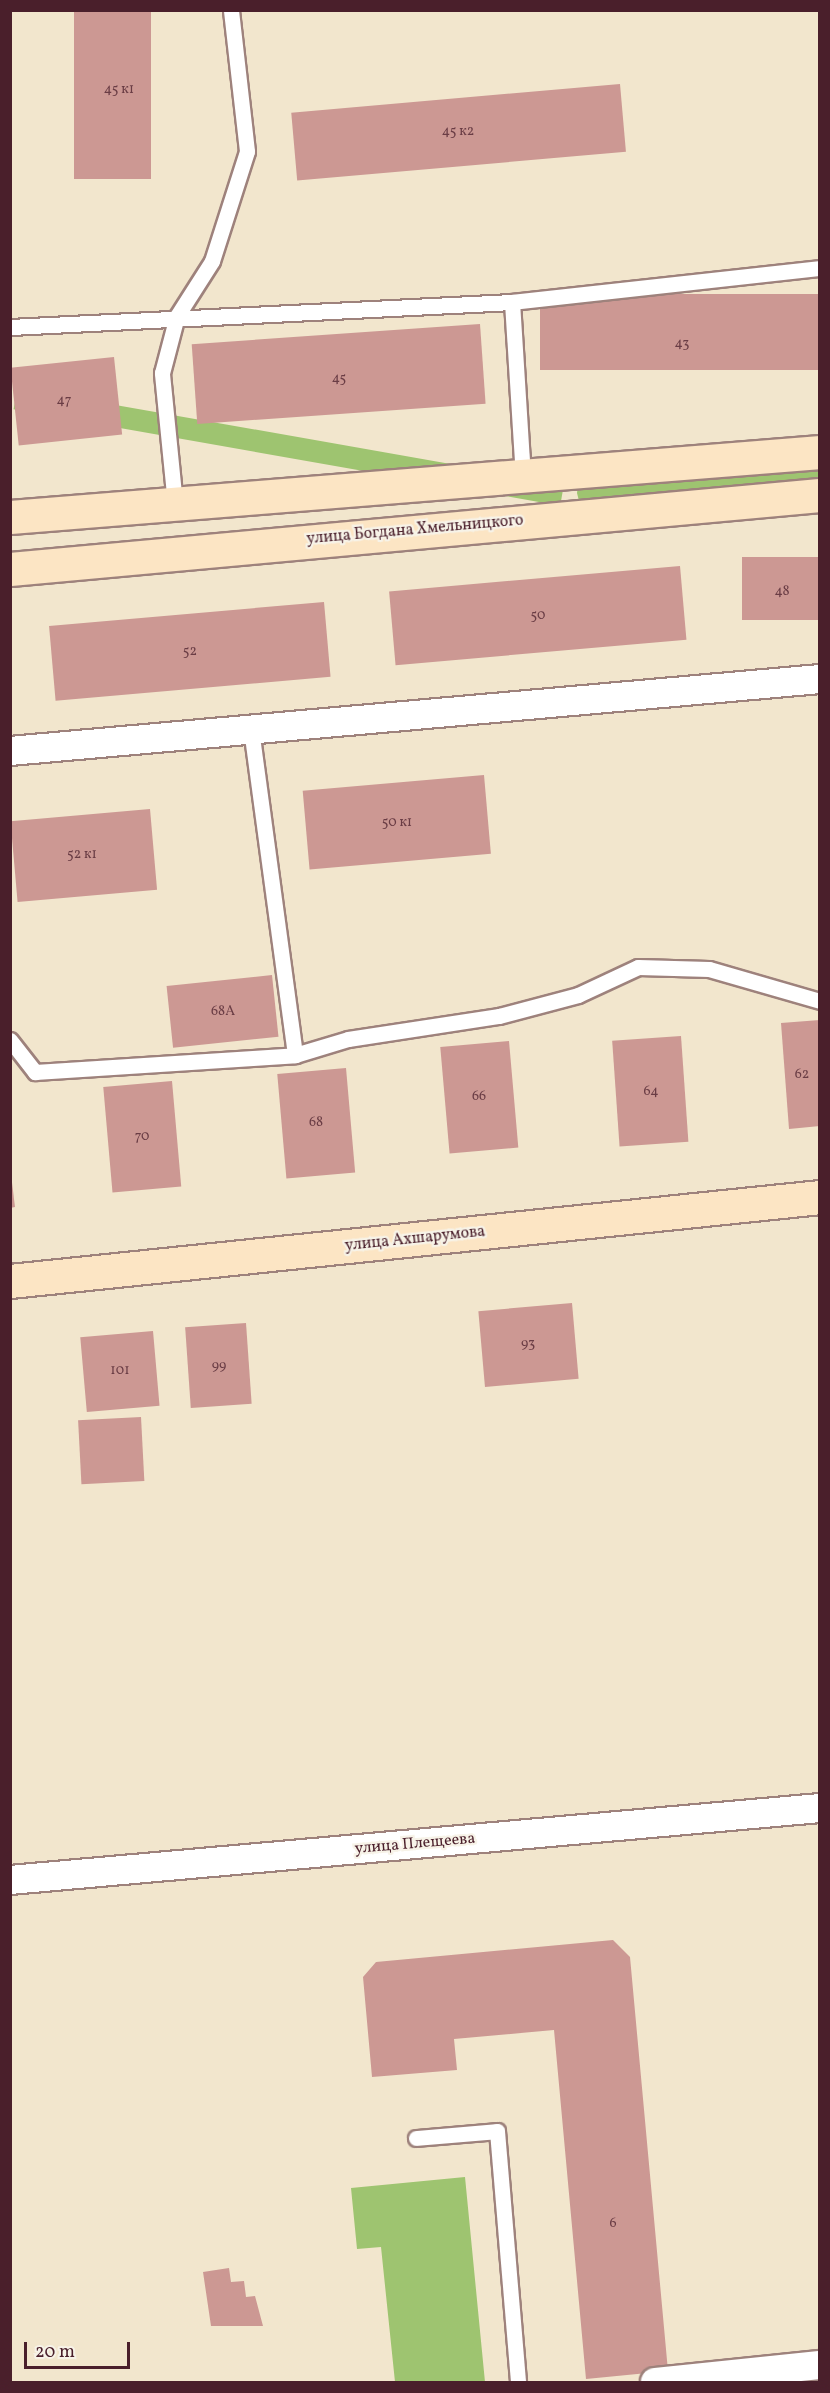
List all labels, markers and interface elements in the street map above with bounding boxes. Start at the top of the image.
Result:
house number: 45 к1 [104,82,134,98]
house number: 45 к2 [442,124,474,140]
house number: 43 [675,336,689,352]
house number: 45 [332,371,346,387]
house number: 47 [56,393,72,409]
street label: улица Богдана Хмельницкого [306,511,524,549]
house number: 48 [774,584,790,600]
house number: 50 [531,608,545,624]
house number: 52 [183,644,197,660]
house number: 50 к1 [382,815,412,831]
house number: 52 к1 [67,847,97,863]
house number: 68А [211,1004,235,1020]
house number: 62 [795,1067,809,1083]
house number: 64 [643,1084,659,1100]
house number: 66 [472,1089,486,1105]
house number: 68 [309,1115,323,1131]
house number: 70 [135,1129,149,1145]
street label: улица Ахшарумова [344,1222,486,1256]
house number: 93 [521,1336,535,1352]
house number: 99 [212,1358,226,1374]
house number: 101 [110,1363,130,1379]
street label: улица Плещеева [354,1829,476,1859]
house number: 6 [609,2216,617,2232]
scale bar [27,2330,134,2368]
text: 20 m [35,2340,75,2365]

